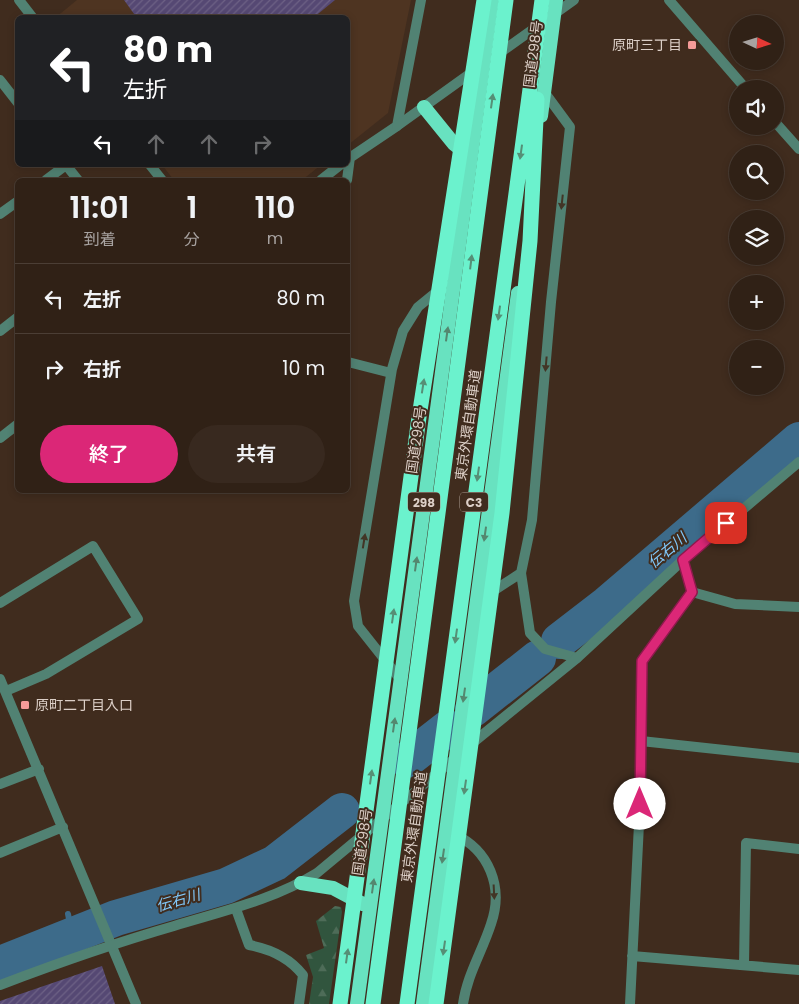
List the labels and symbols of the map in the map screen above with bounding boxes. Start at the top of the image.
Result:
north arrow [729,15,784,70]
street label: 国道298号 [519,19,547,89]
place label: 原町三丁目 [612,35,682,55]
marker: 原町三丁目 [686,39,698,51]
one-way arrow [489,92,497,108]
one-way arrow [517,145,525,161]
one-way arrow [558,195,566,211]
one-way arrow [468,253,476,269]
one-way arrow [495,306,503,322]
one-way arrow [444,326,452,342]
one-way arrow [542,356,550,372]
street label: 東京外環自動車道 [450,368,486,482]
one-way arrow [420,377,428,393]
street label: 国道298号 [401,405,431,475]
one-way arrow [474,467,482,483]
road number: 298 [408,492,440,512]
road number: C3 [460,492,488,512]
pin [705,502,747,544]
one-way arrow [481,526,489,542]
water label: 伝右川 [643,526,693,573]
one-way arrow [360,533,368,549]
one-way arrow [412,556,420,572]
one-way arrow [389,608,397,624]
one-way arrow [452,628,460,644]
one-way arrow [460,687,468,703]
place label: 原町二丁目入口 [35,695,133,715]
marker: 原町二丁目入口 [19,699,31,711]
one-way arrow [390,717,398,733]
one-way arrow [368,769,376,785]
street label: 東京外環自動車道 [396,770,432,884]
position arrow [613,777,665,829]
one-way arrow [461,779,469,795]
street label: 国道298号 [347,807,377,877]
one-way arrow [438,849,446,865]
one-way arrow [369,878,377,894]
water label: 伝右川 [153,883,204,916]
one-way arrow [491,884,499,900]
one-way arrow [439,940,447,956]
one-way arrow [343,947,351,963]

